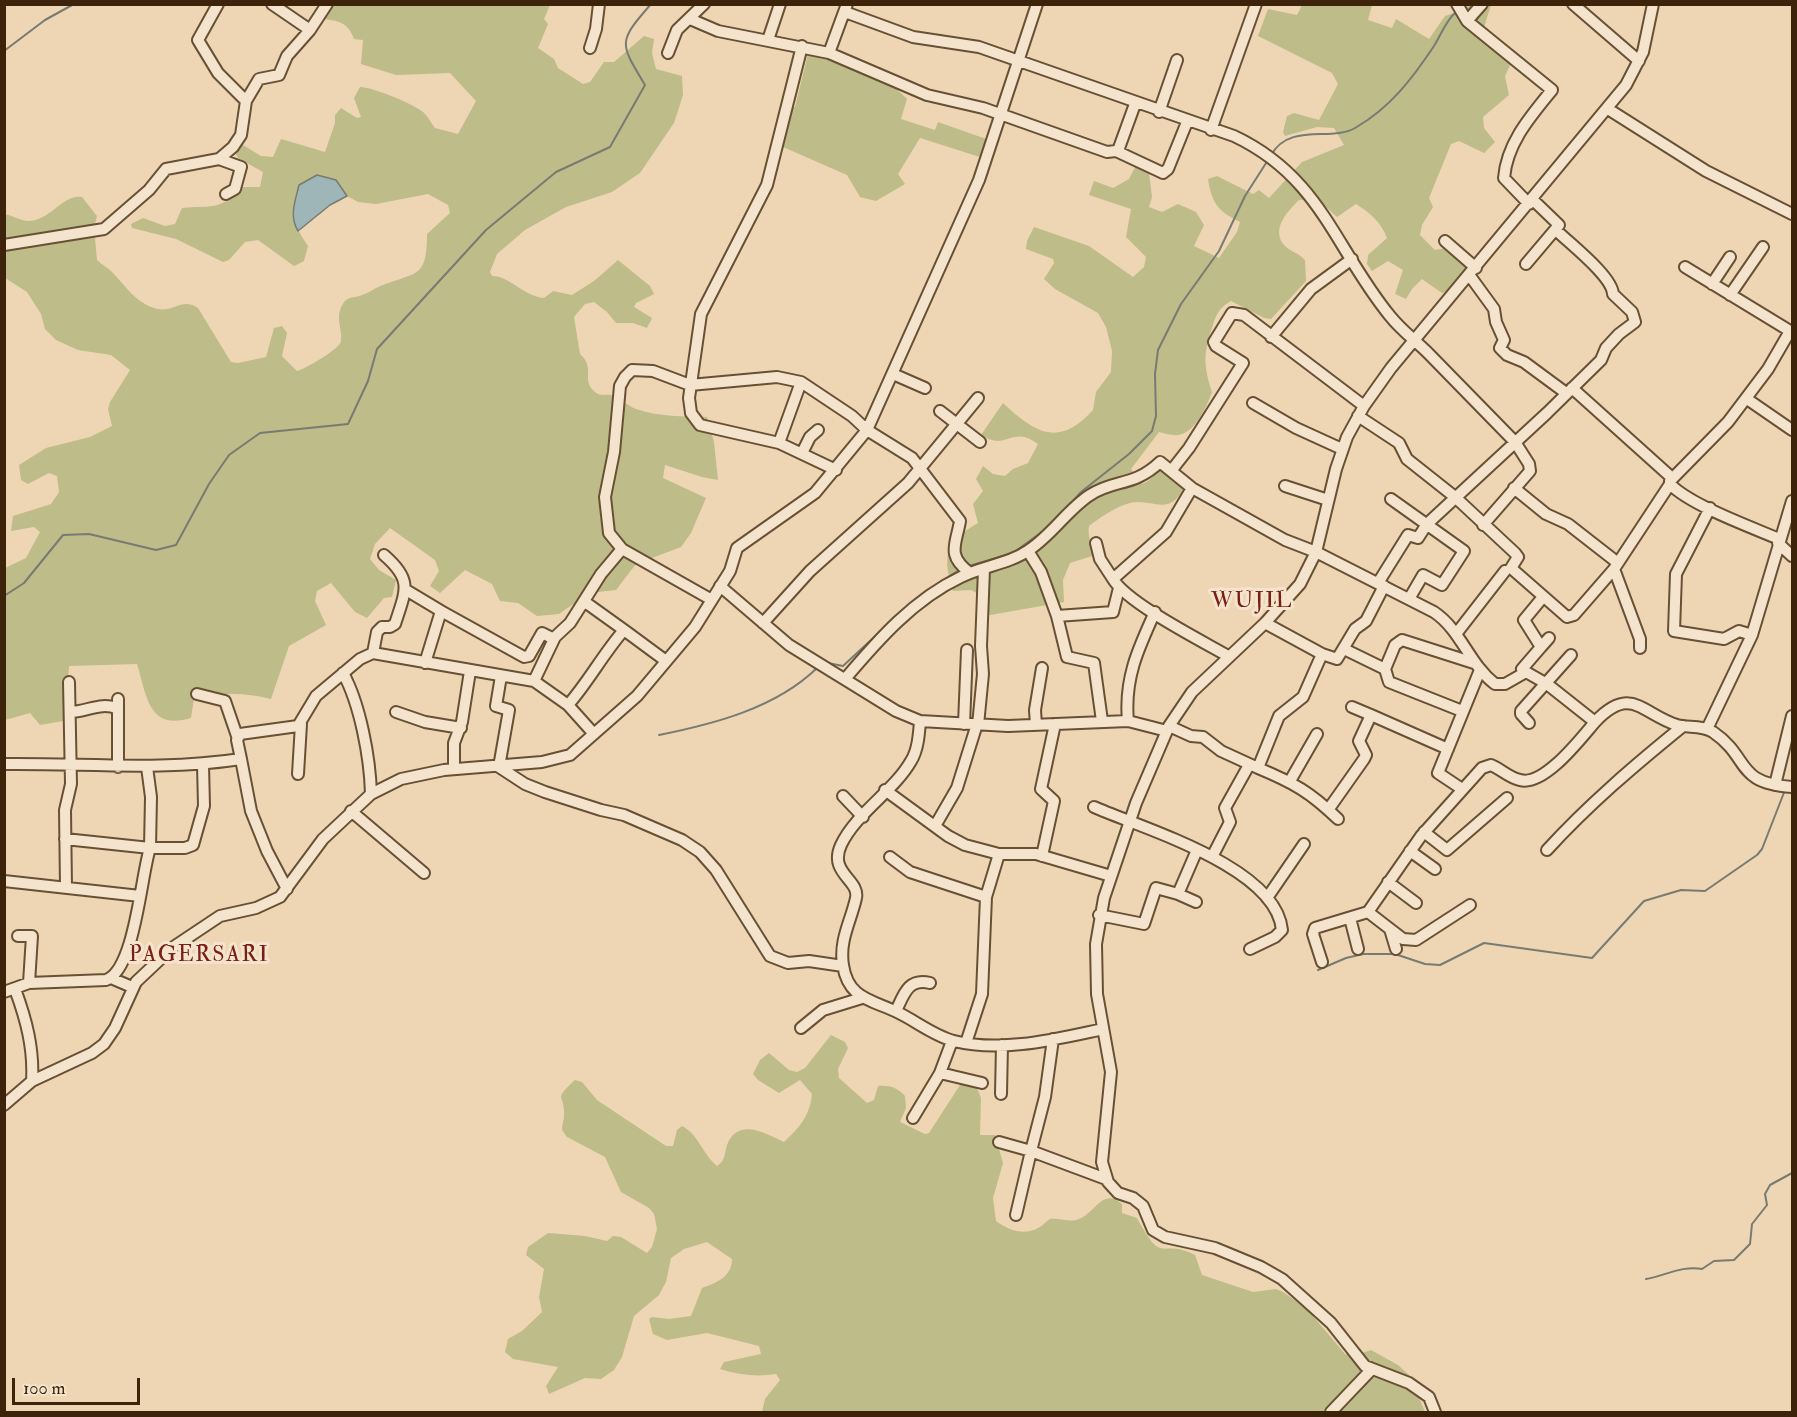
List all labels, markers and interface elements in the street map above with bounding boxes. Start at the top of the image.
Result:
district label: WUJIL [1211,589,1293,615]
district label: PAGERSARI [129,943,269,969]
scale bar [15,1366,142,1404]
text: 100 m [23,1377,66,1400]

